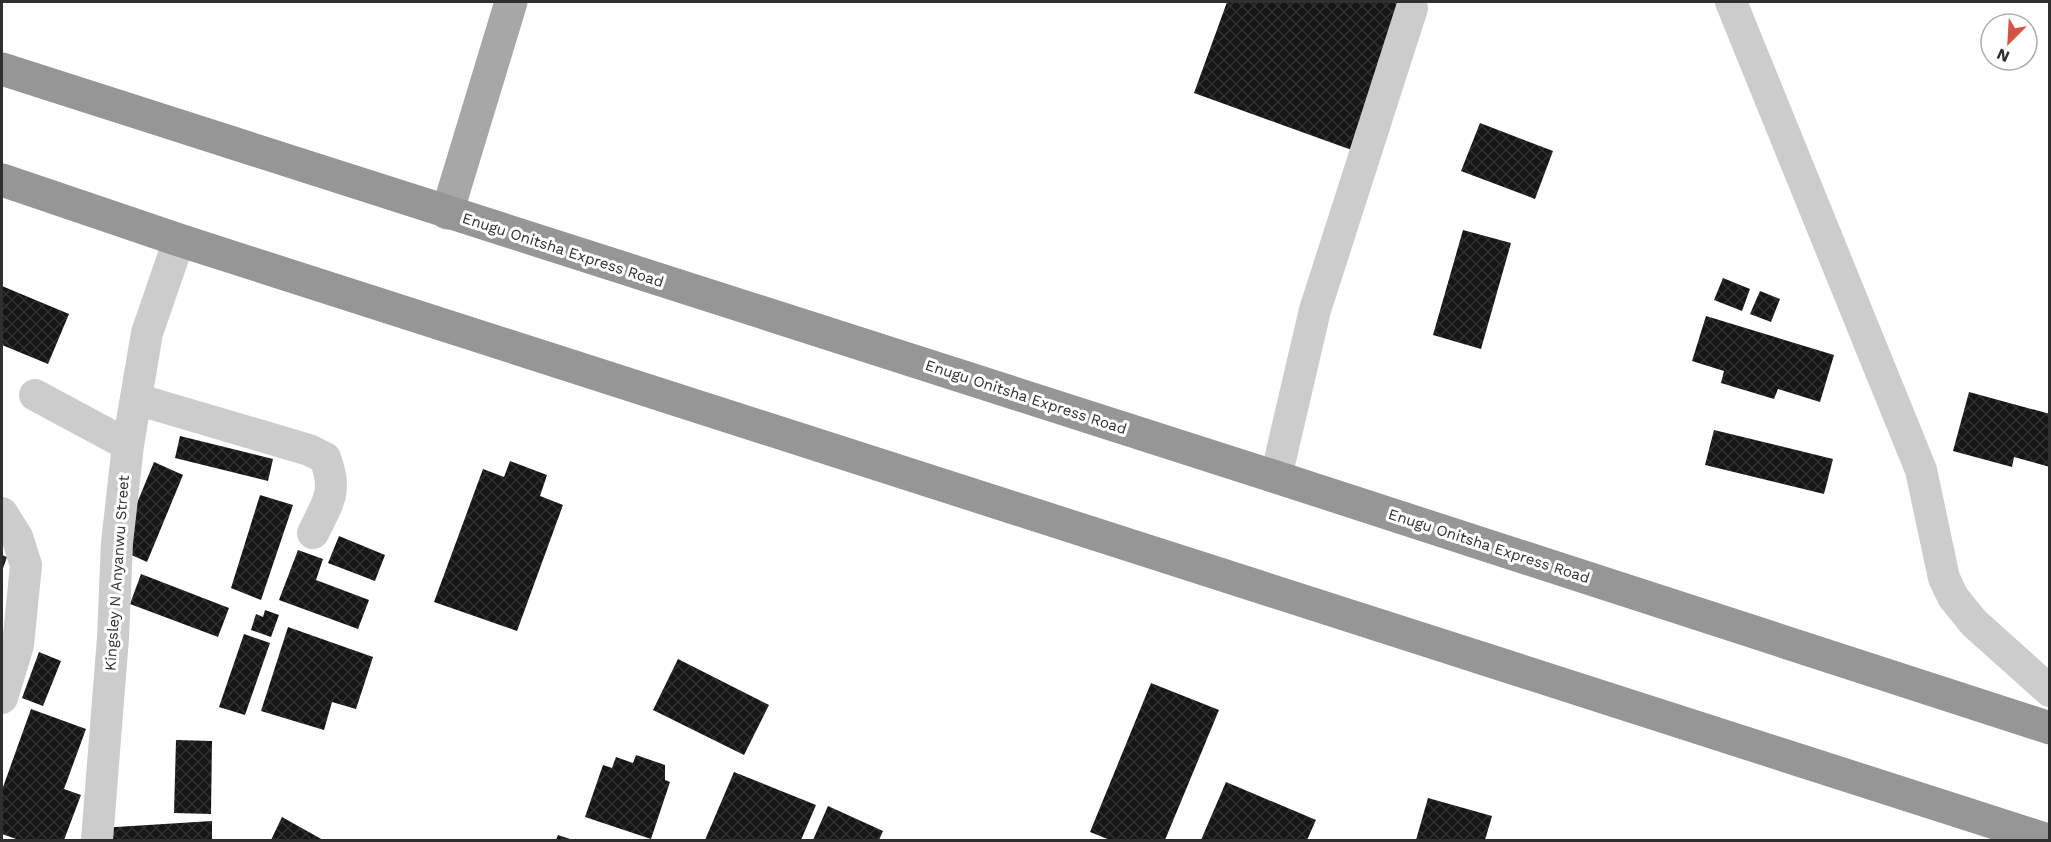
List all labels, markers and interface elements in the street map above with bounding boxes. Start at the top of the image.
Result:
north arrow [1979,12,2039,72]
text: N [1994,44,2012,66]
street label: Enugu Onitsha Express Road [460,209,666,291]
street label: Enugu Onitsha Express Road [923,356,1129,438]
street label: Kingsley N Anyanwu Street [101,474,133,671]
street label: Enugu Onitsha Express Road [1386,505,1592,587]

